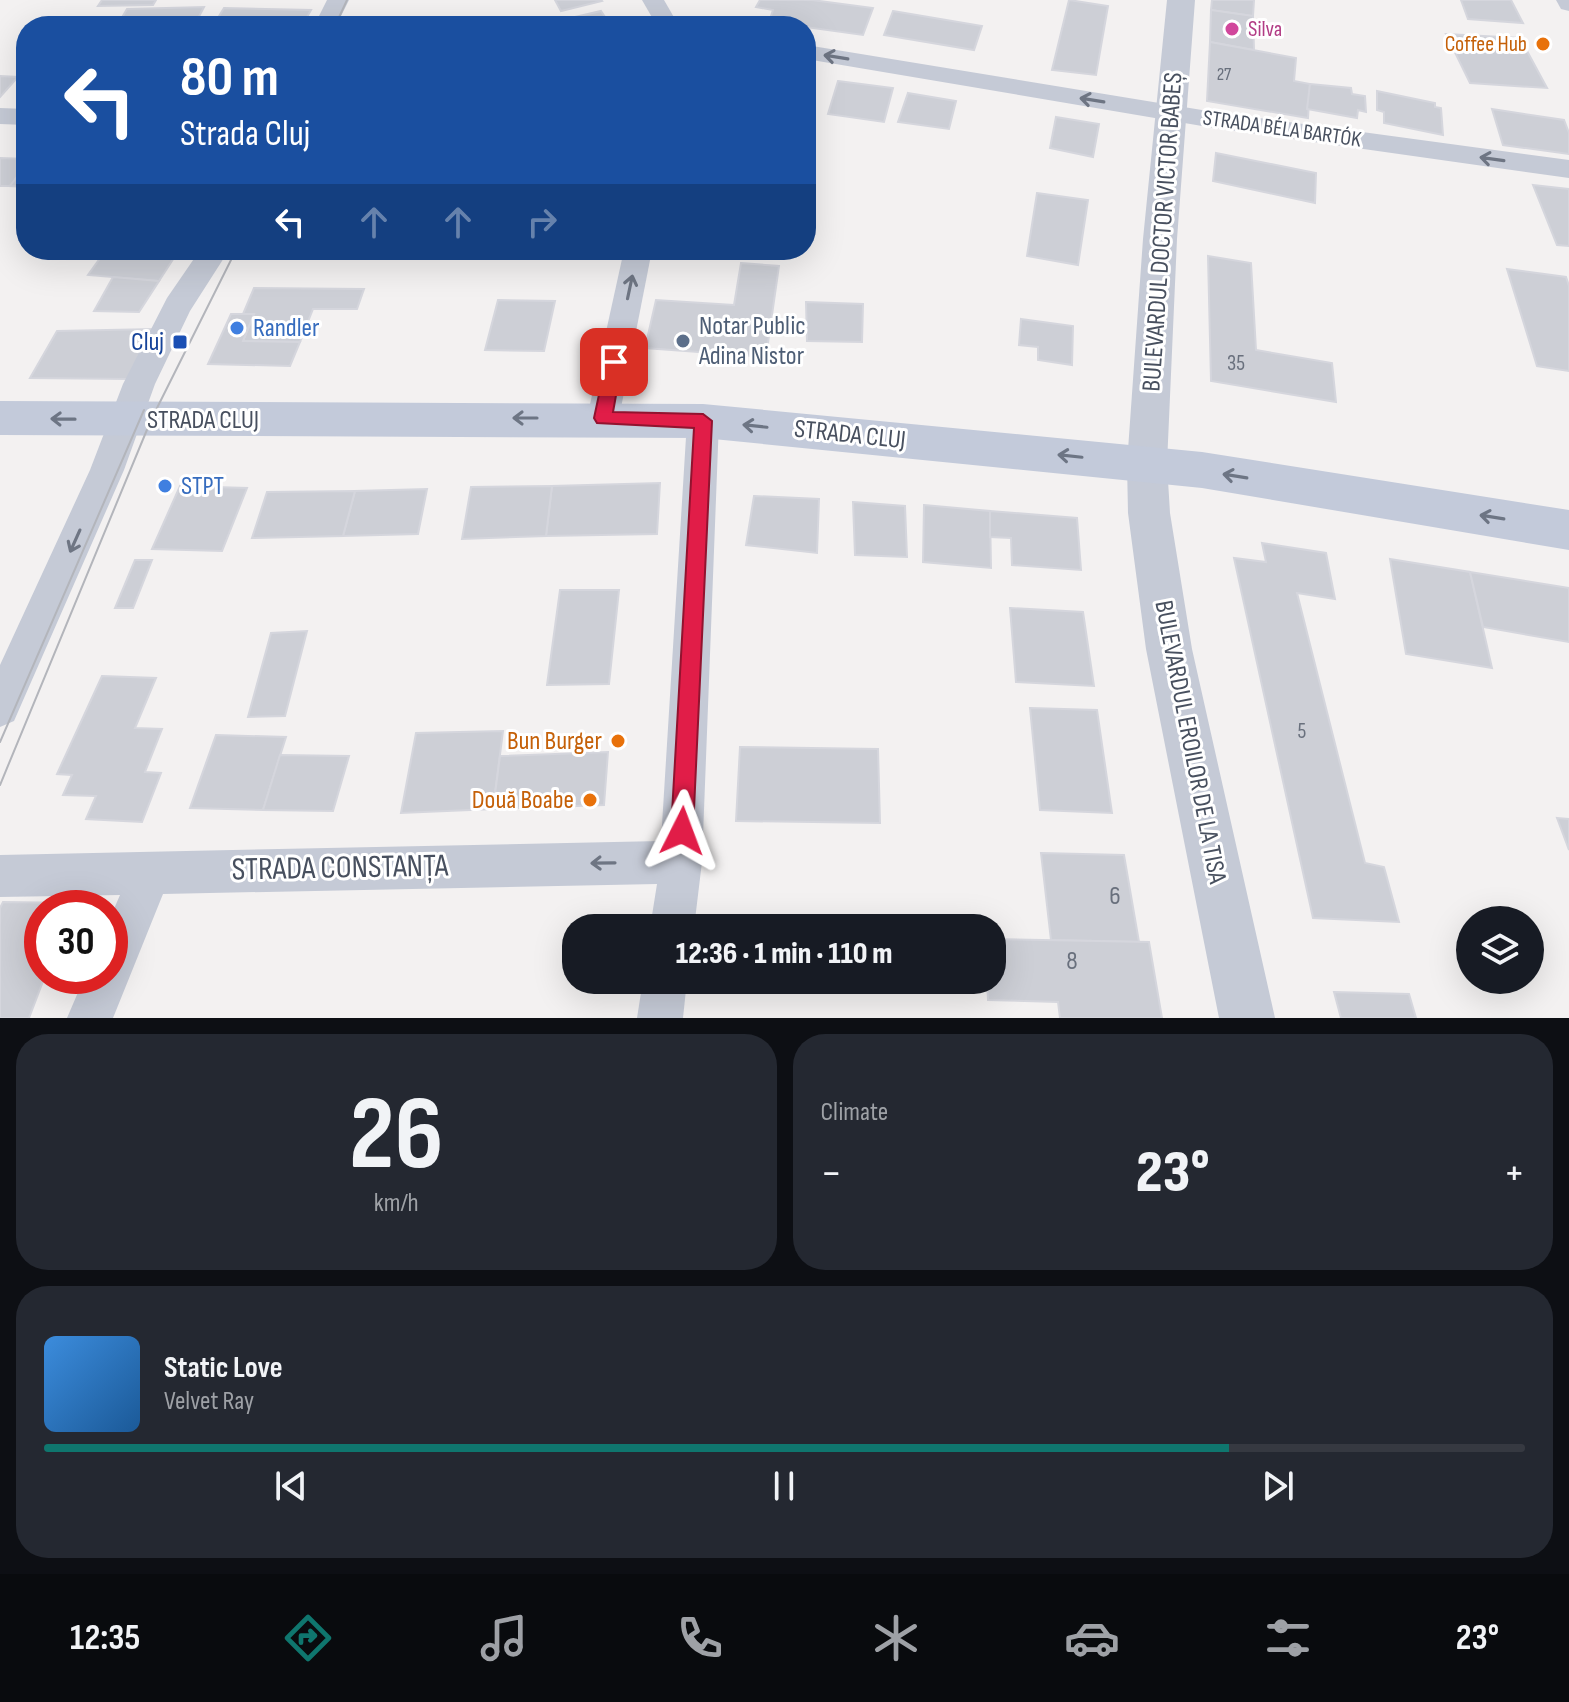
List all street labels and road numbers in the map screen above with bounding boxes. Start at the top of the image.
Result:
street label: BULEVARDUL DOCTOR VICTOR BABEȘ [1136,71,1190,393]
street label: STRADA BÉLA BARTÓK [1201,105,1363,153]
street label: STRADA CLUJ [147,405,259,436]
street label: STRADA CLUJ [793,414,907,456]
street label: BULEVARDUL EROILOR DE LA TISA [1147,598,1233,887]
street label: STRADA CONSTANȚA [231,847,449,889]

